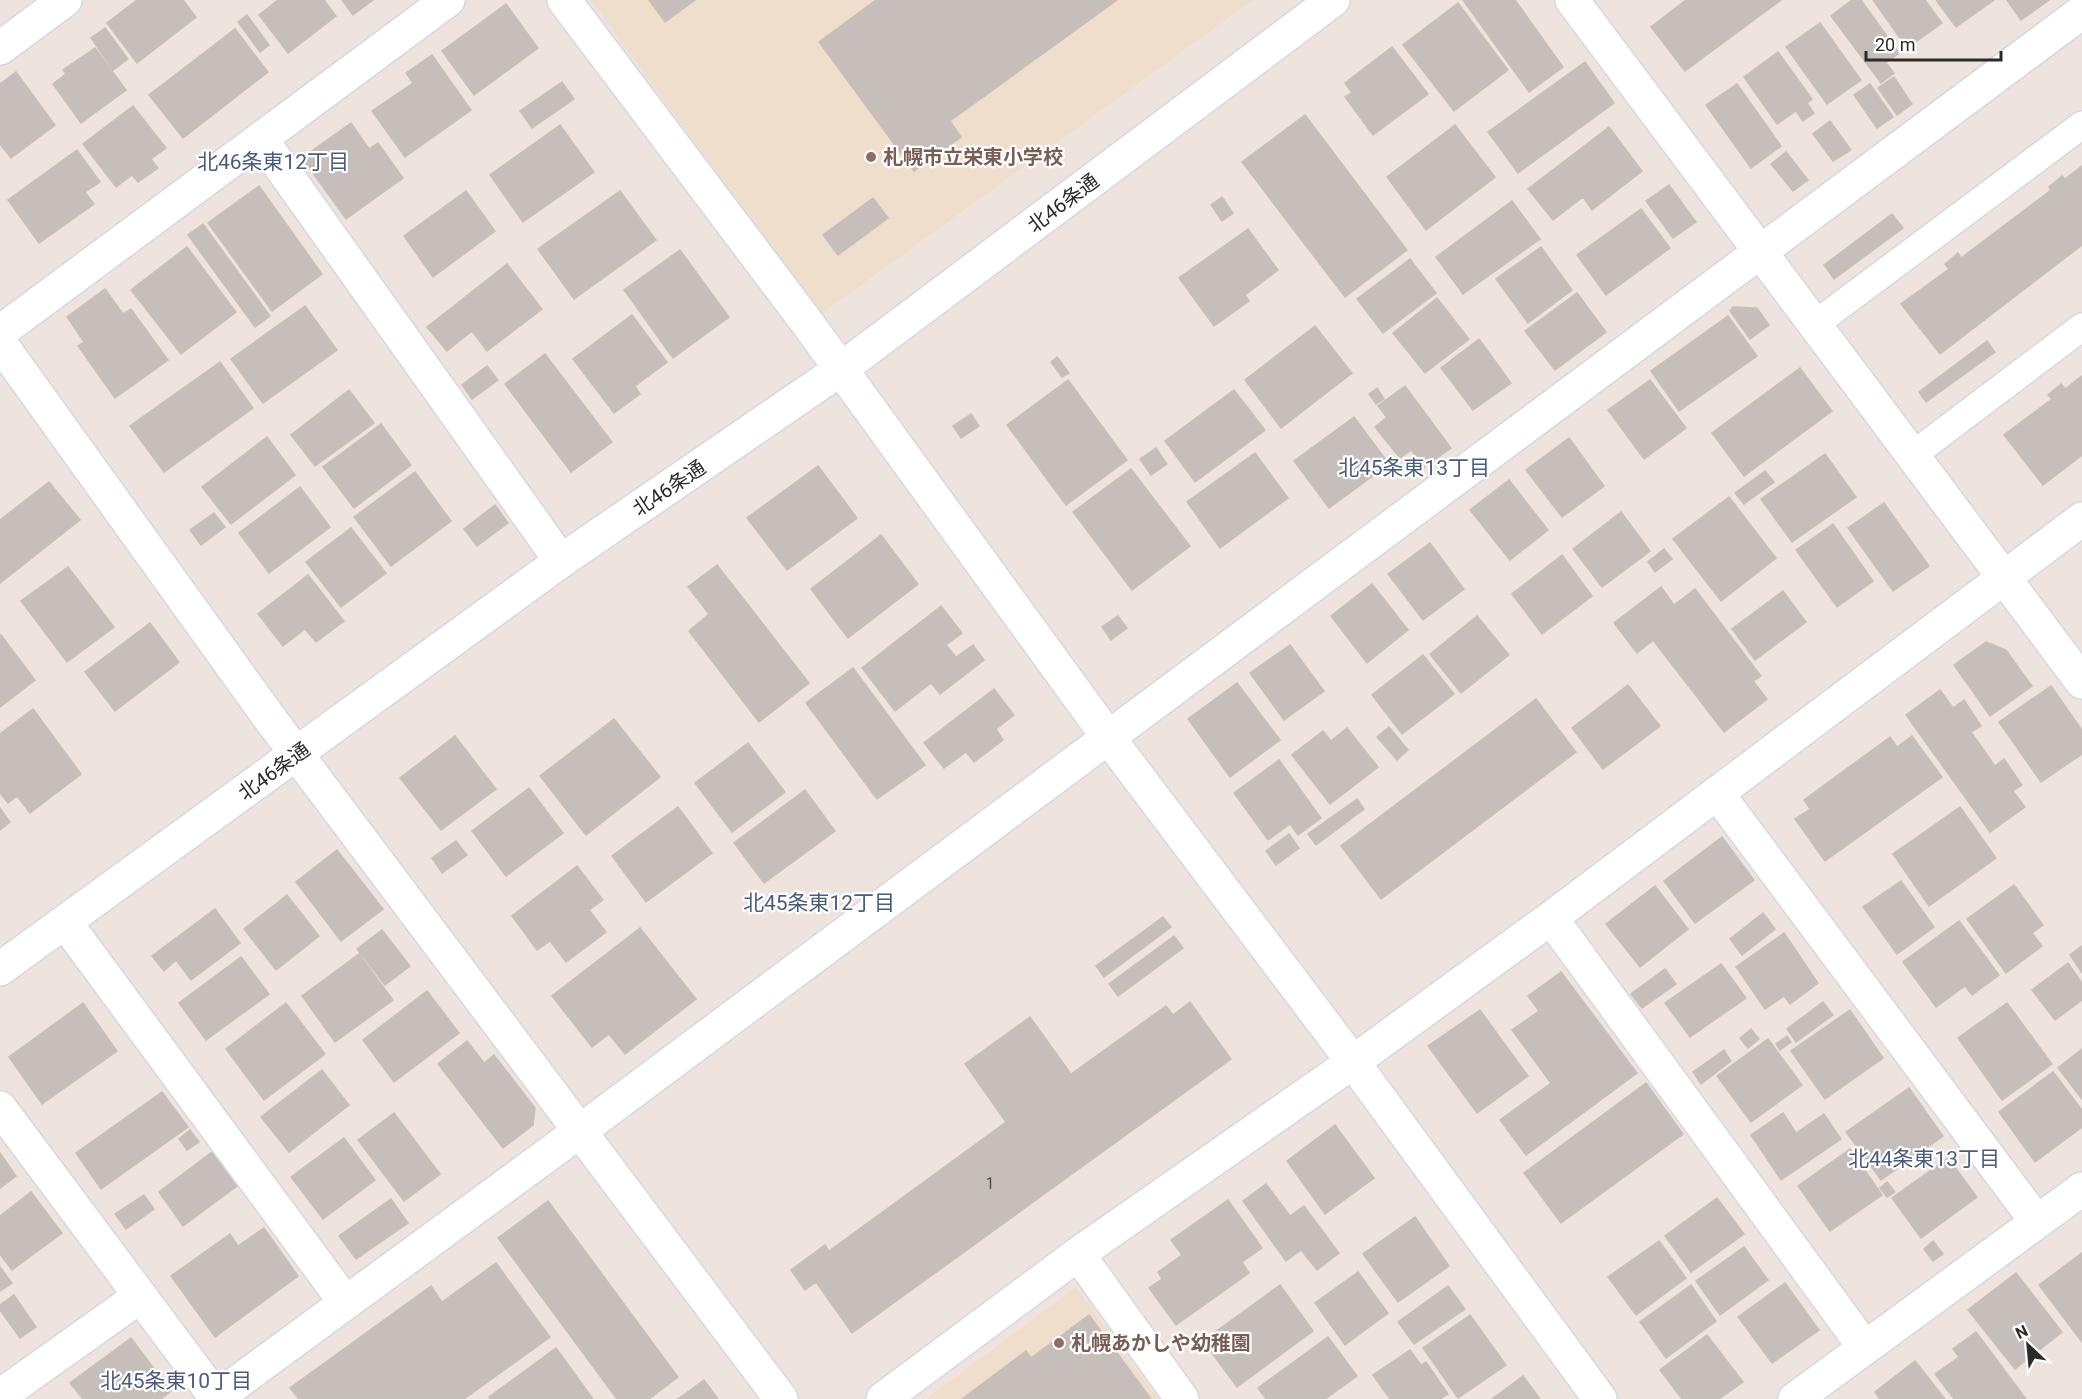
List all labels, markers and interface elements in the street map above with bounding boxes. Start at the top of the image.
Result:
scale bar [1866,24,2001,62]
text: 20 m [1875,34,1915,55]
place label: 札幌市立栄東小学校 [883,145,1063,169]
district label: 北46条東12丁目 [197,150,349,174]
marker: 札幌市立栄東小学校 [864,150,878,164]
street label: 北46条通 [1023,169,1103,237]
street label: 北46条通 [628,455,710,521]
district label: 北45条東13丁目 [1338,456,1490,480]
street label: 北46条通 [234,737,314,805]
district label: 北45条東12丁目 [743,891,895,915]
district label: 北44条東13丁目 [1848,1147,2000,1171]
house number: 1 [986,1174,995,1193]
north arrow [1998,1315,2058,1375]
text: N [2012,1321,2031,1343]
place label: 札幌あかしや幼稚園 [1071,1331,1251,1355]
marker: 札幌あかしや幼稚園 [1052,1336,1066,1350]
district label: 北45条東10丁目 [100,1369,252,1393]

